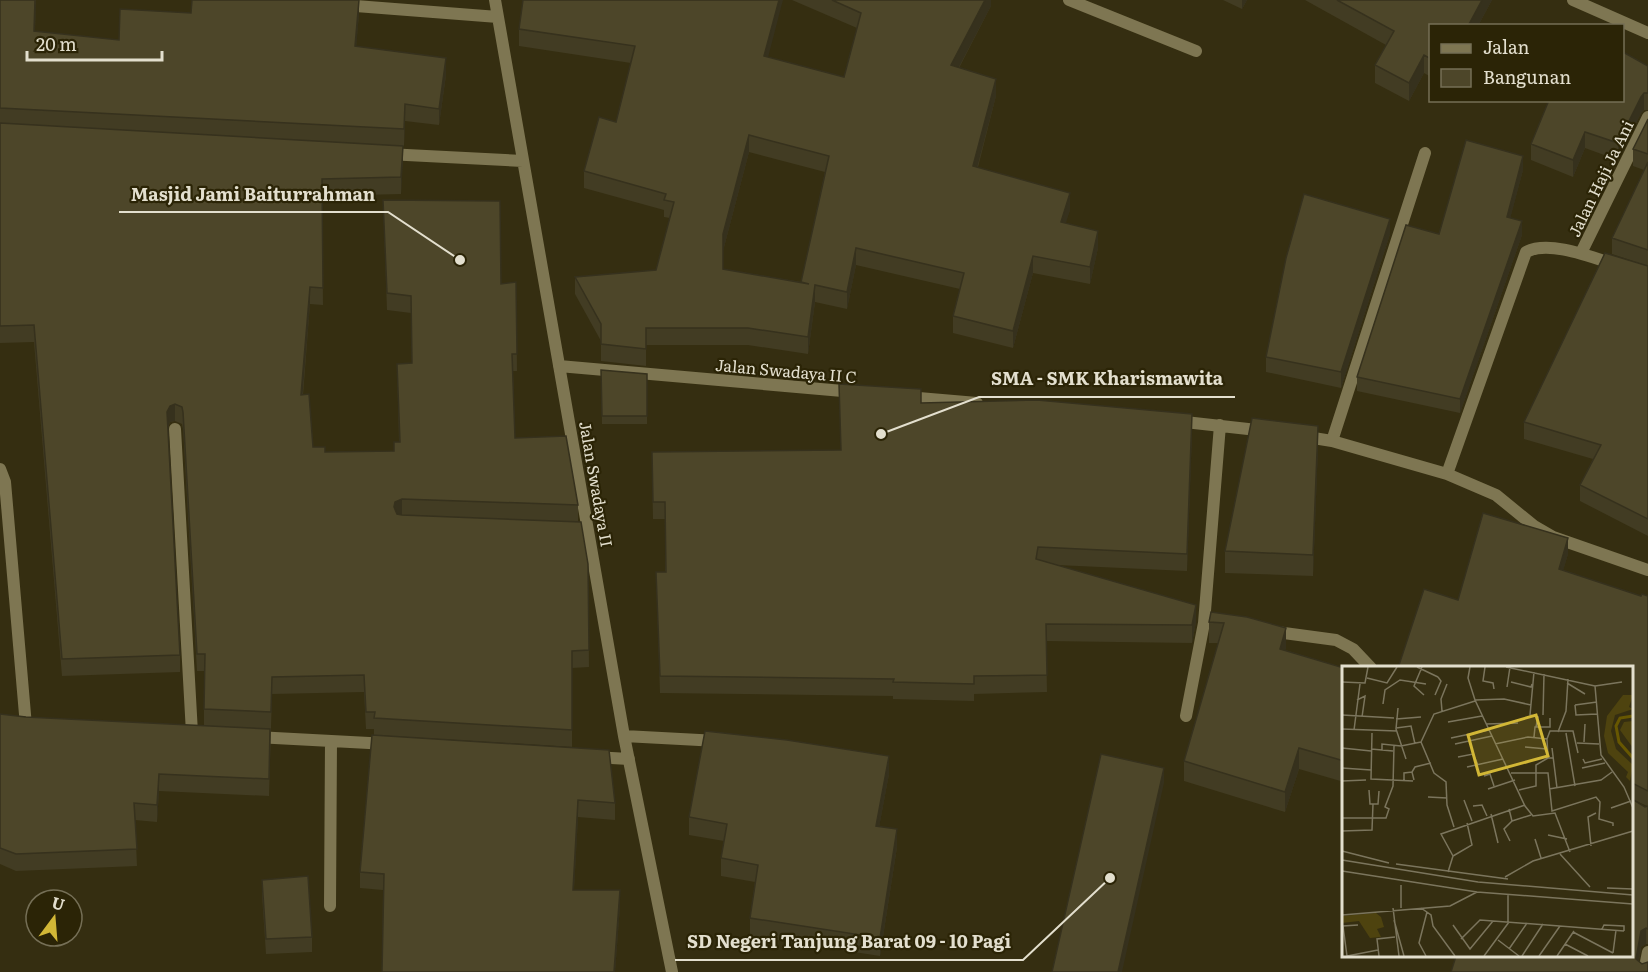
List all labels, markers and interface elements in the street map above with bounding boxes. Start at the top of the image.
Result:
scale bar [27,24,162,62]
legend [1429,24,1624,102]
text: 20 m [36,30,77,57]
text: Jalan [1483,33,1530,60]
text: Bangunan [1483,63,1571,90]
street label: Jalan Haji Ja Ani [1561,116,1639,240]
callout: Masjid Jami Baiturrahman [119,176,388,212]
text: Masjid Jami Baiturrahman [131,180,376,207]
street label: Jalan Swadaya II C [714,352,858,388]
callout: SMA - SMK Kharismawita [979,361,1235,397]
text: SMA - SMK Kharismawita [991,364,1224,391]
street label: Jalan Swadaya II [574,419,620,549]
inset map [1342,666,1633,957]
north arrow [24,888,84,948]
text: U [49,889,68,916]
callout: SD Negeri Tanjung Barat 09 - 10 Pagi [675,924,1023,960]
text: SD Negeri Tanjung Barat 09 - 10 Pagi [687,927,1011,954]

